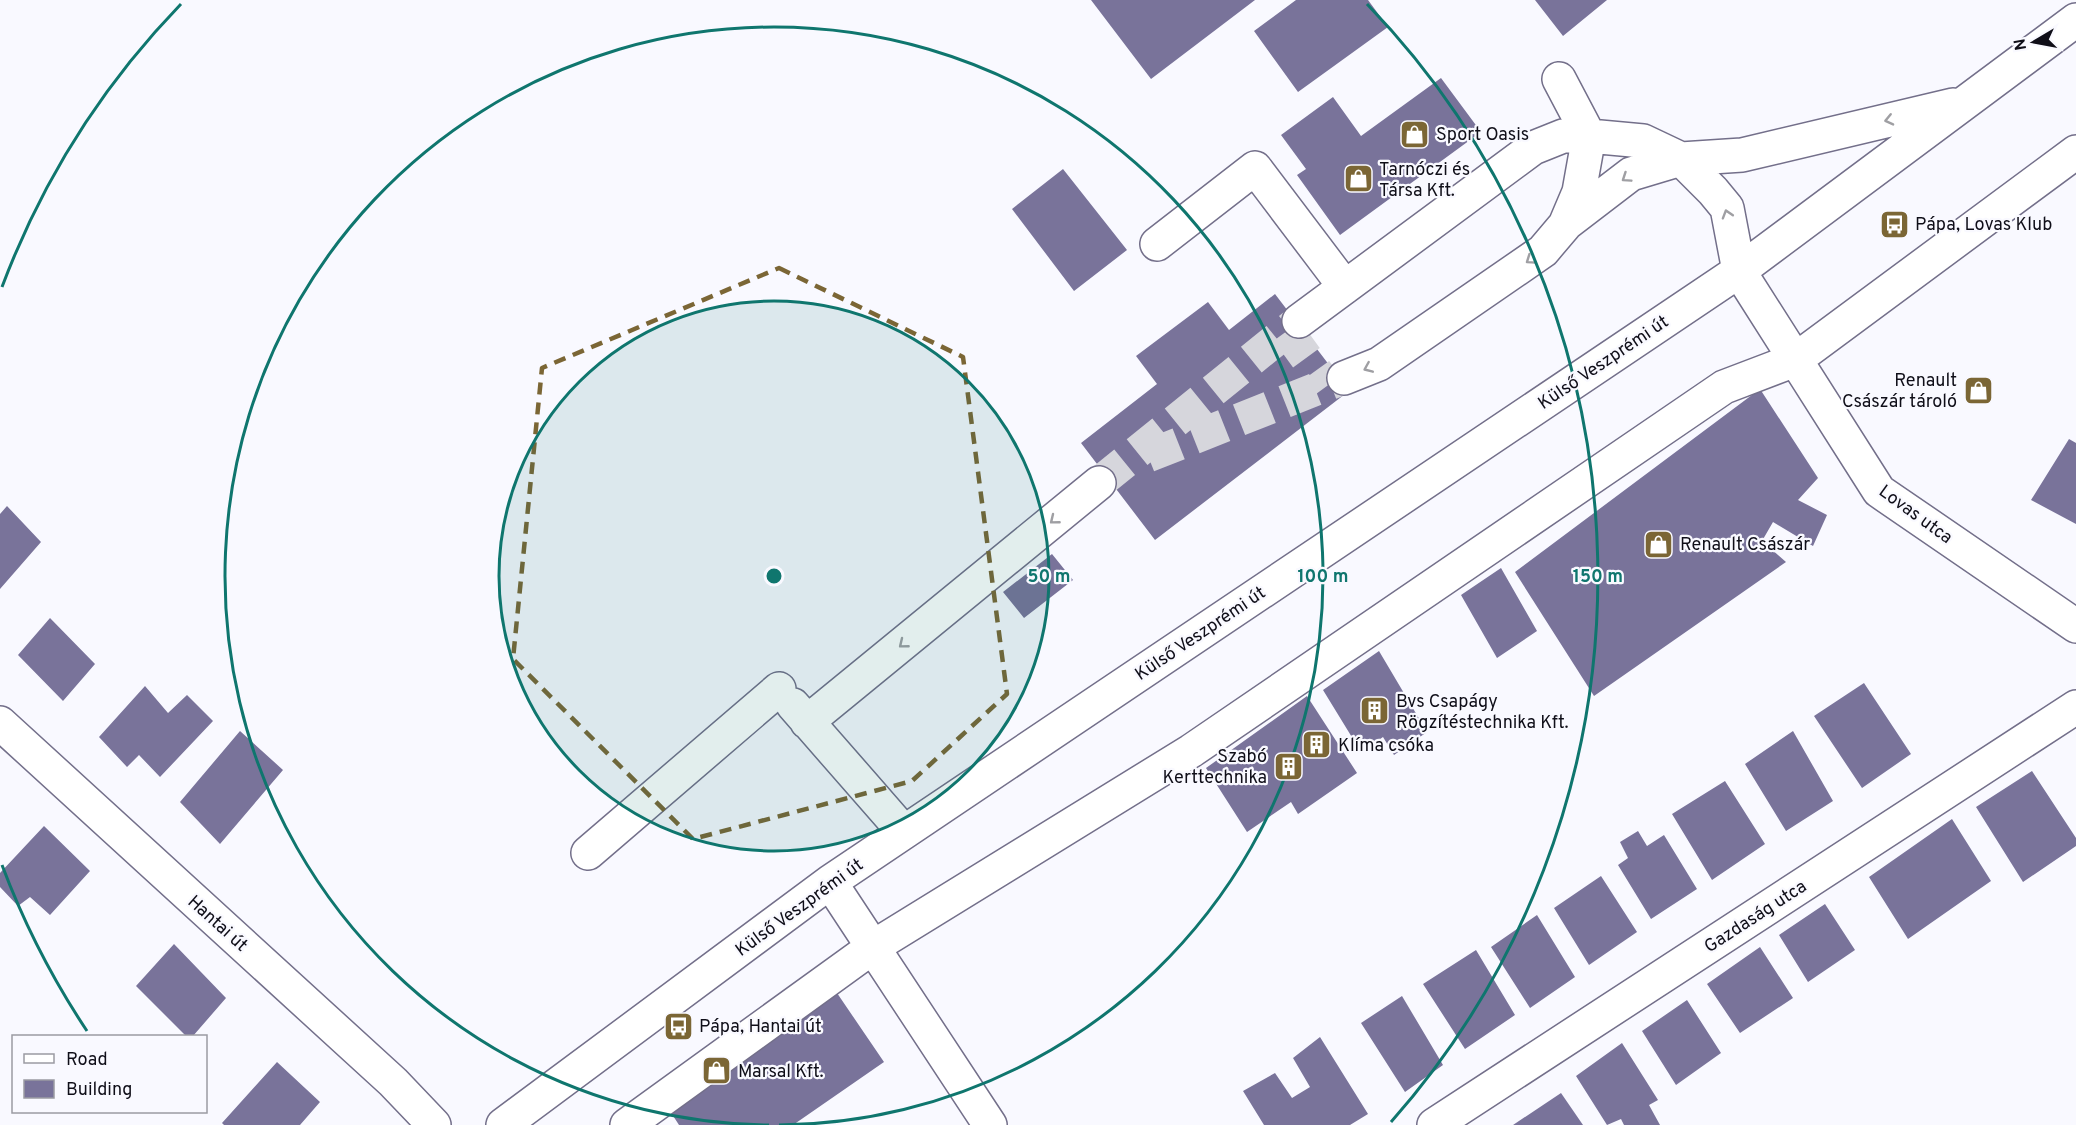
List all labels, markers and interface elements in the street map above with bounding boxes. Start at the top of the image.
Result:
north arrow [2004,12,2064,72]
text: N [2010,37,2032,52]
one-way arrow [1884,113,1894,126]
shop icon: Sport Oasis [1399,118,1431,150]
place label: Sport Oasis [1436,124,1529,147]
place label: Tarnóczi és Társa Kft. [1379,159,1470,203]
shop icon: Tarnóczi és Társa Kft. [1342,163,1374,195]
one-way arrow [1622,171,1633,182]
bus stop icon: Pápa, Lovas Klub [1878,208,1910,240]
one-way arrow [1722,209,1734,220]
place label: Pápa, Lovas Klub [1915,214,2052,237]
one-way arrow [1526,252,1536,264]
street label: Külső Veszprémi út [1534,311,1674,415]
one-way arrow [1364,361,1375,373]
place label: Renault Császár tároló [1842,370,1957,414]
shop icon: Renault Császár tároló [1962,374,1994,406]
street label: Lovas utca [1874,481,1957,550]
one-way arrow [1049,513,1060,524]
shop icon: Renault Császár [1643,528,1675,560]
place label: Renault Császár [1680,534,1810,557]
centre of rings [764,566,784,586]
text: 50 m [1027,566,1071,589]
text: 100 m [1297,566,1349,589]
text: 150 m [1573,566,1623,589]
street label: Külső Veszprémi út [1131,582,1271,686]
one-way arrow [898,636,909,647]
place label: Bvs Csapágy Rögzítéstechnika Kft. [1396,691,1569,735]
building icon: Bvs Csapágy Rögzítéstechnika Kft. [1359,695,1391,727]
building icon: Klíma csóka [1301,729,1333,761]
place label: Klíma csóka [1338,735,1434,758]
place label: Szabó Kerttechnika [1163,746,1267,790]
building icon: Szabó Kerttechnika [1272,750,1304,782]
street label: Külső Veszprémi út [731,854,868,962]
street label: Gazdaság utca [1700,876,1811,959]
street label: Hantai út [182,891,252,957]
bus stop icon: Pápa, Hantai út [662,1010,694,1042]
place label: Pápa, Hantai út [699,1016,822,1039]
legend [12,1035,207,1113]
text: Road [66,1049,108,1072]
shop icon: Marsal Kft. [701,1055,733,1087]
place label: Marsal Kft. [738,1061,823,1084]
text: Building [66,1079,132,1102]

